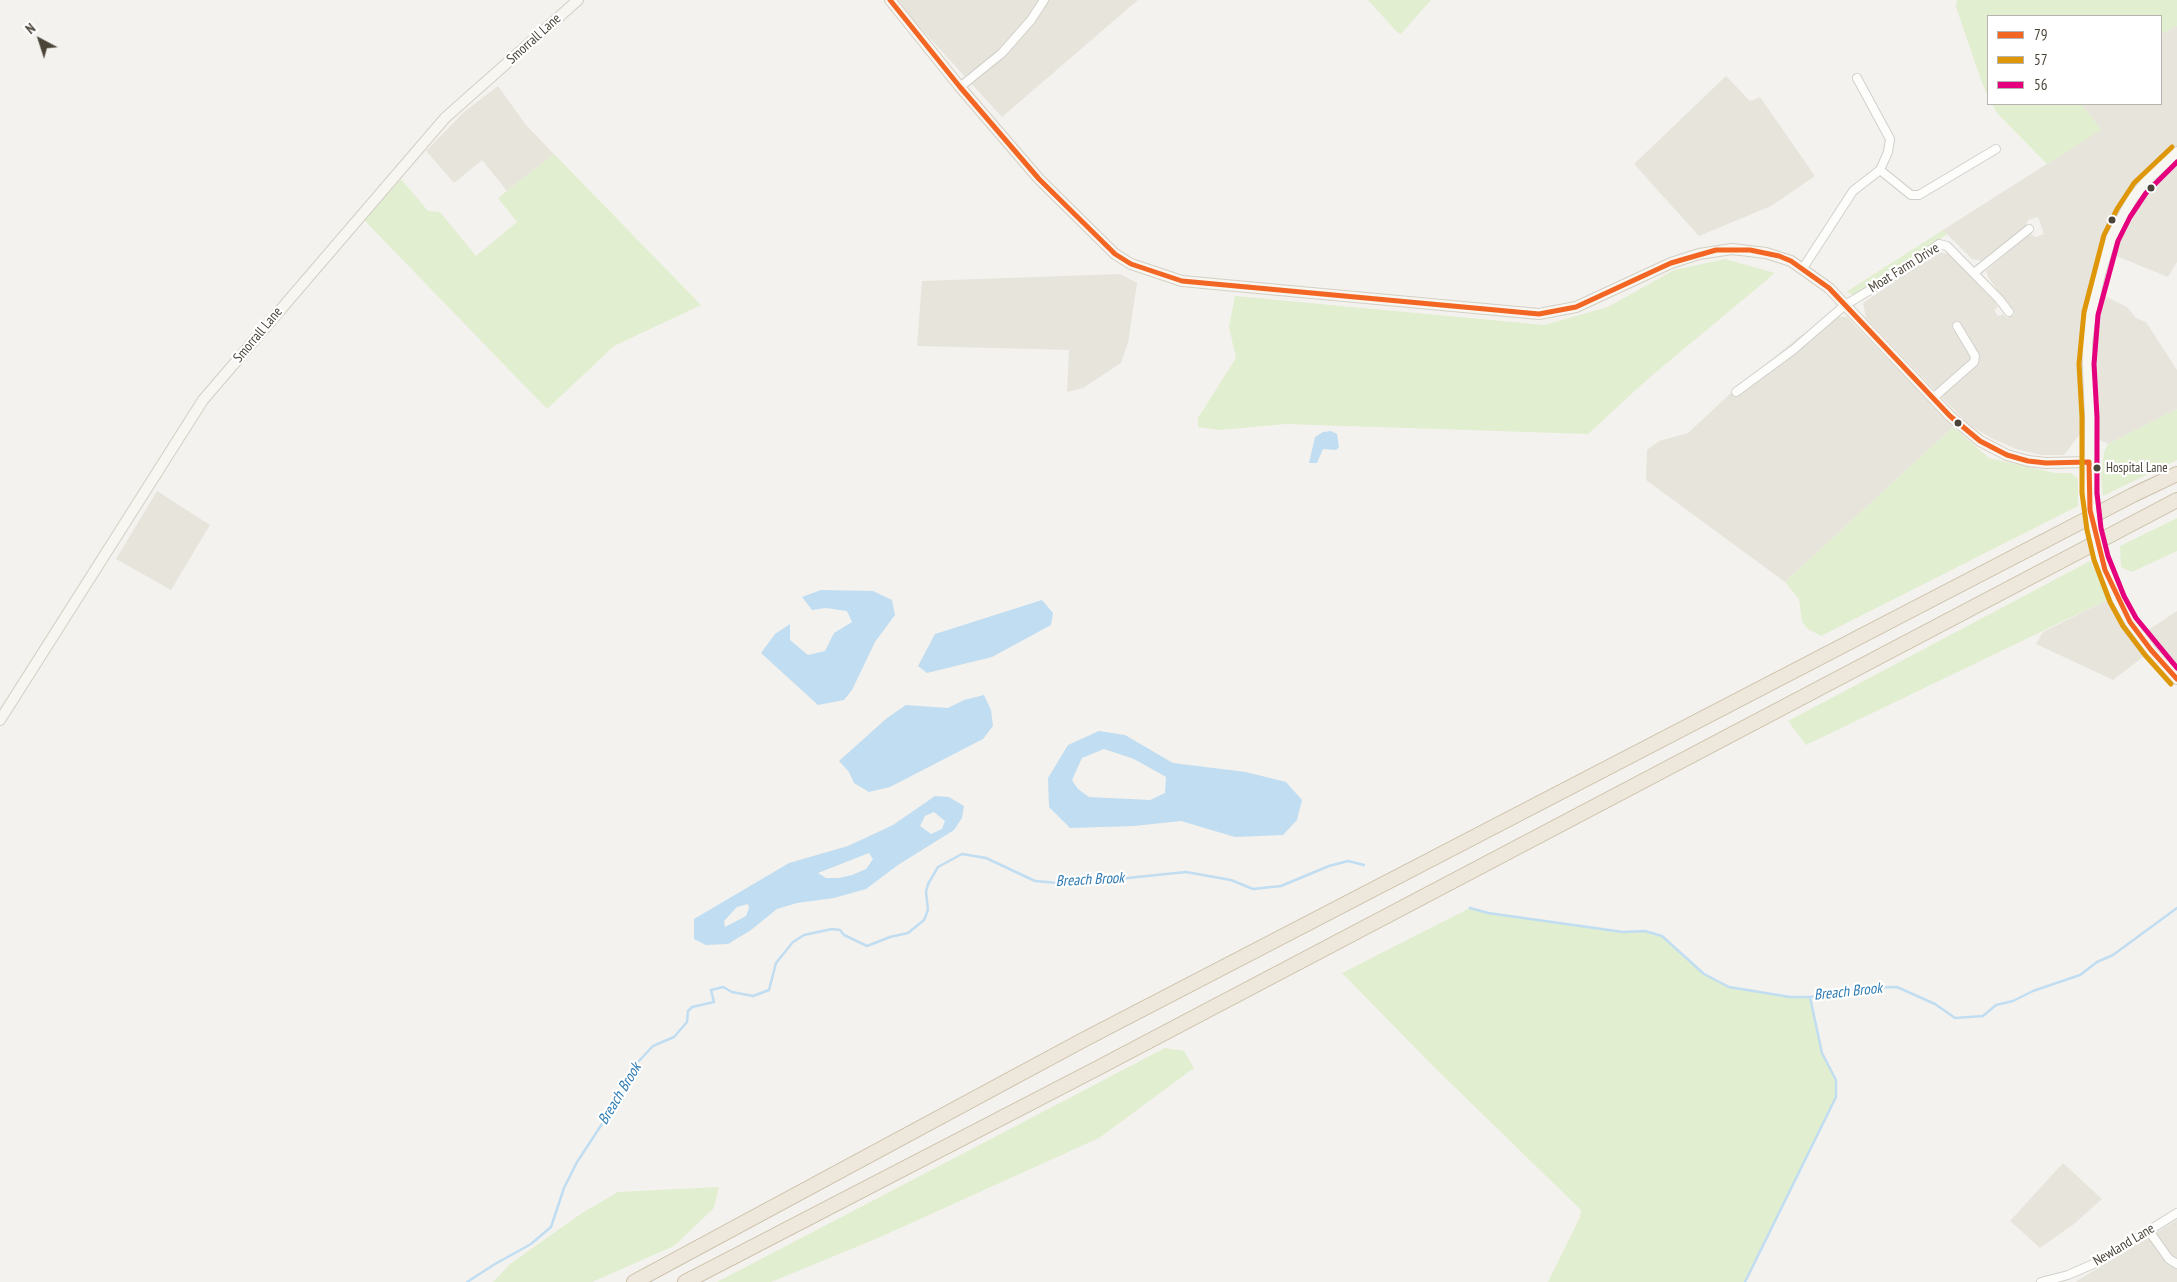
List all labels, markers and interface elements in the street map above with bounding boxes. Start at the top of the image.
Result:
street label: Smorrall Lane [503,10,565,68]
north arrow [15,15,65,65]
legend [1987,15,2162,105]
text: N [22,19,39,38]
text: 79 [2034,25,2048,44]
text: 57 [2034,50,2048,69]
text: 56 [2034,75,2048,94]
unlabelled marker [2146,183,2156,193]
unlabelled marker [2107,215,2117,225]
street label: Moat Farm Drive [1866,240,1942,296]
street label: Smorrall Lane [230,304,286,366]
unlabelled marker [1953,418,1963,428]
place label: Hospital Lane [2106,460,2168,476]
marker: Hospital Lane [2092,463,2102,473]
water label: Breach Brook [1055,869,1125,891]
water label: Breach Brook [1813,979,1883,1005]
water label: Breach Brook [595,1060,645,1128]
street label: Newland Lane [2090,1220,2158,1270]

